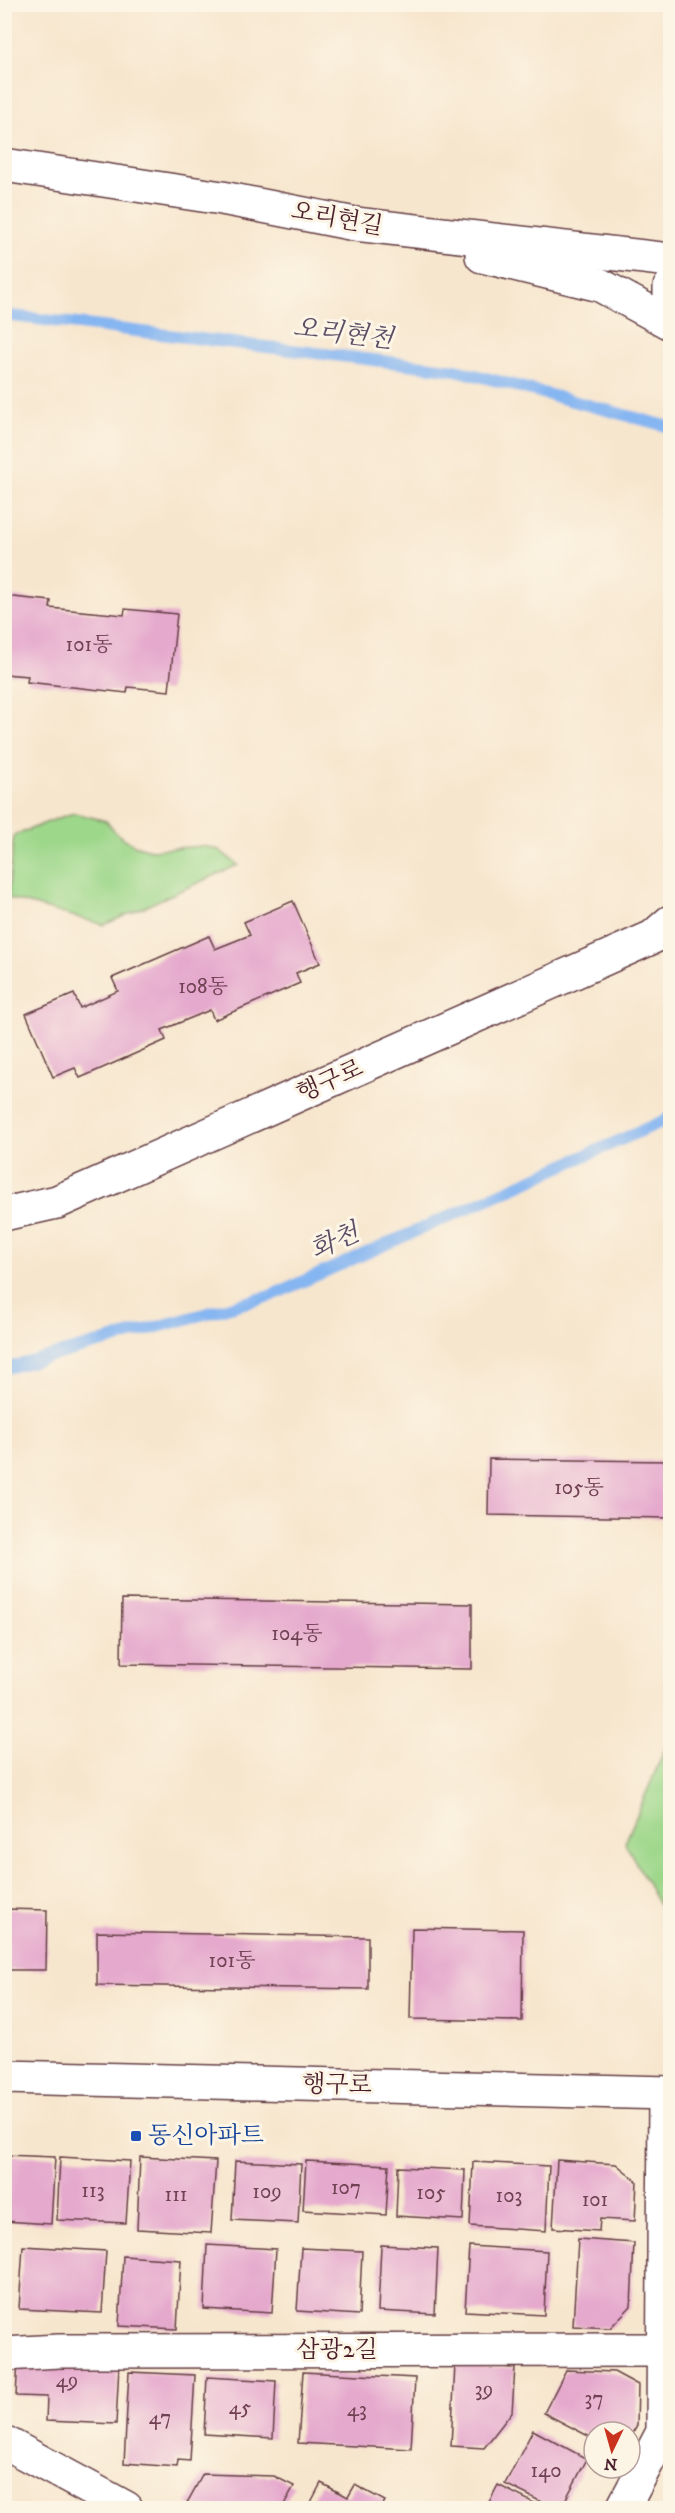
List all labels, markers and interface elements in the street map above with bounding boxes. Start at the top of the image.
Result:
street label: 오리현길 [289,196,385,242]
water label: 오리현천 [291,312,397,357]
house number: 101동 [66,632,112,658]
house number: 108동 [178,974,228,1000]
street label: 행구로 [292,1053,368,1109]
water label: 화천 [305,1216,366,1267]
house number: 105동 [554,1475,604,1501]
house number: 104동 [271,1621,323,1647]
house number: 101동 [209,1948,255,1974]
street label: 행구로 [302,2069,372,2101]
place label: 동신아파트 [148,2121,264,2151]
marker: 동신아파트 [129,2129,143,2143]
house number: 107 [331,2175,361,2201]
house number: 113 [81,2178,105,2204]
house number: 109 [252,2179,282,2205]
house number: 105 [416,2180,446,2206]
house number: 111 [164,2182,188,2208]
house number: 103 [496,2183,522,2209]
house number: 101 [582,2187,608,2213]
street label: 삼광2길 [296,2335,378,2365]
house number: 49 [56,2368,78,2394]
house number: 39 [475,2377,493,2403]
house number: 37 [585,2386,603,2412]
house number: 45 [229,2395,251,2421]
house number: 43 [347,2397,367,2423]
house number: 47 [149,2405,171,2431]
north arrow [582,2420,642,2480]
text: N [603,2453,618,2474]
house number: 140 [530,2458,562,2484]

